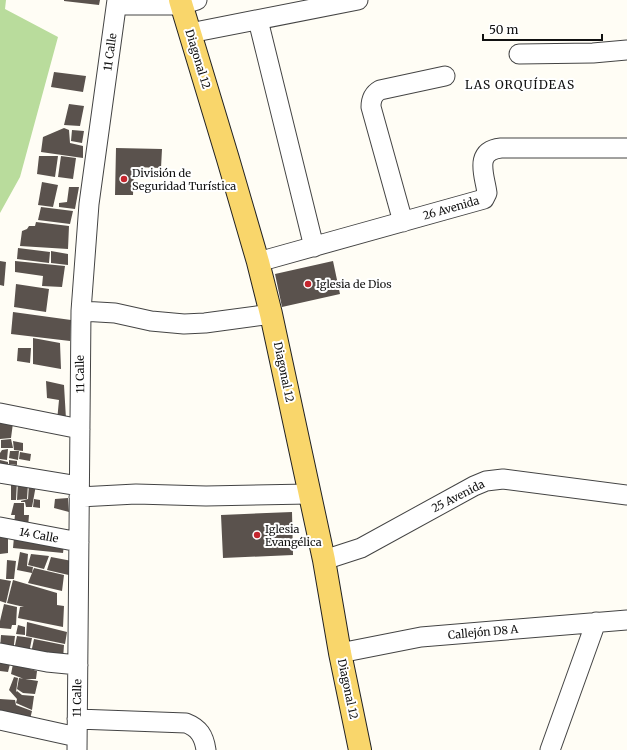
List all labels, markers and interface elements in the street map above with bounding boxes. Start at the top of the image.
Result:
scale bar [483,16,602,42]
text: 50 m [489,22,518,37]
street label: Diagonal 12 [182,28,214,90]
street label: 11 Calle [100,32,120,72]
district label: LAS ORQUÍDEAS [465,77,575,92]
place label: División de Seguridad Turística [132,166,236,193]
marker: División de Seguridad Turística [119,174,129,184]
street label: 26 Avenida [421,193,481,223]
place label: Iglesia de Dios [316,277,392,291]
marker: Iglesia de Dios [303,279,313,289]
street label: Diagonal 12 [271,341,297,403]
street label: 11 Calle [73,355,87,393]
street label: 25 Avenida [429,477,487,515]
place label: Iglesia Evangélica [265,522,322,549]
street label: 14 Calle [18,524,60,546]
marker: Iglesia Evangélica [252,530,262,540]
street label: Callejón D8 A [447,622,519,642]
street label: Diagonal 12 [335,658,361,720]
street label: 11 Calle [70,679,84,717]

